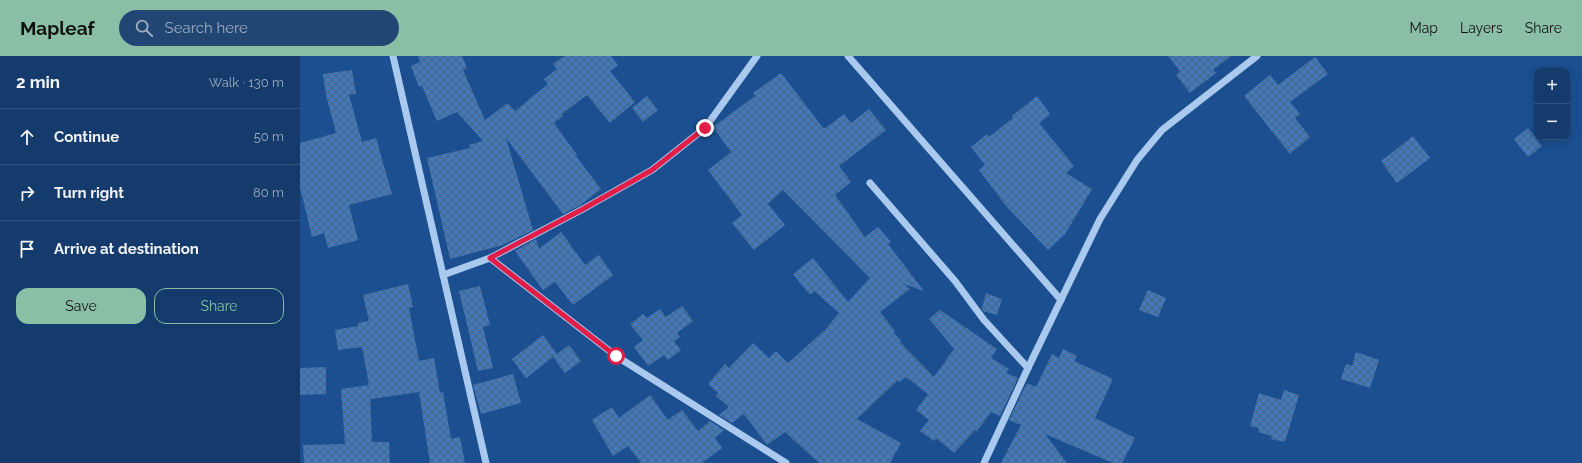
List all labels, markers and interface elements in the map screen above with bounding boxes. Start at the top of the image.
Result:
search box [119,10,399,46]
text: Mapleaf [20,17,95,39]
icon: search [133,17,155,39]
text: Search here [165,19,248,37]
text: Map [1410,20,1438,36]
text: Layers [1460,20,1503,36]
text: Share [1525,20,1562,36]
map controls [1534,68,1570,140]
button: + [1534,68,1570,104]
text: 2 min [16,72,60,92]
text: Walk · 130 m [209,75,284,90]
button: − [1534,104,1570,140]
route end [696,119,714,137]
icon: ahead [16,126,38,148]
text: Continue [54,128,119,146]
text: 50 m [254,129,284,144]
icon: right [16,182,38,204]
text: Turn right [54,184,124,202]
text: 80 m [253,185,284,200]
icon: arrive [16,238,38,260]
text: Arrive at destination [54,240,199,258]
button: Save [16,288,146,324]
button: Share [154,288,284,324]
route start [607,347,625,365]

